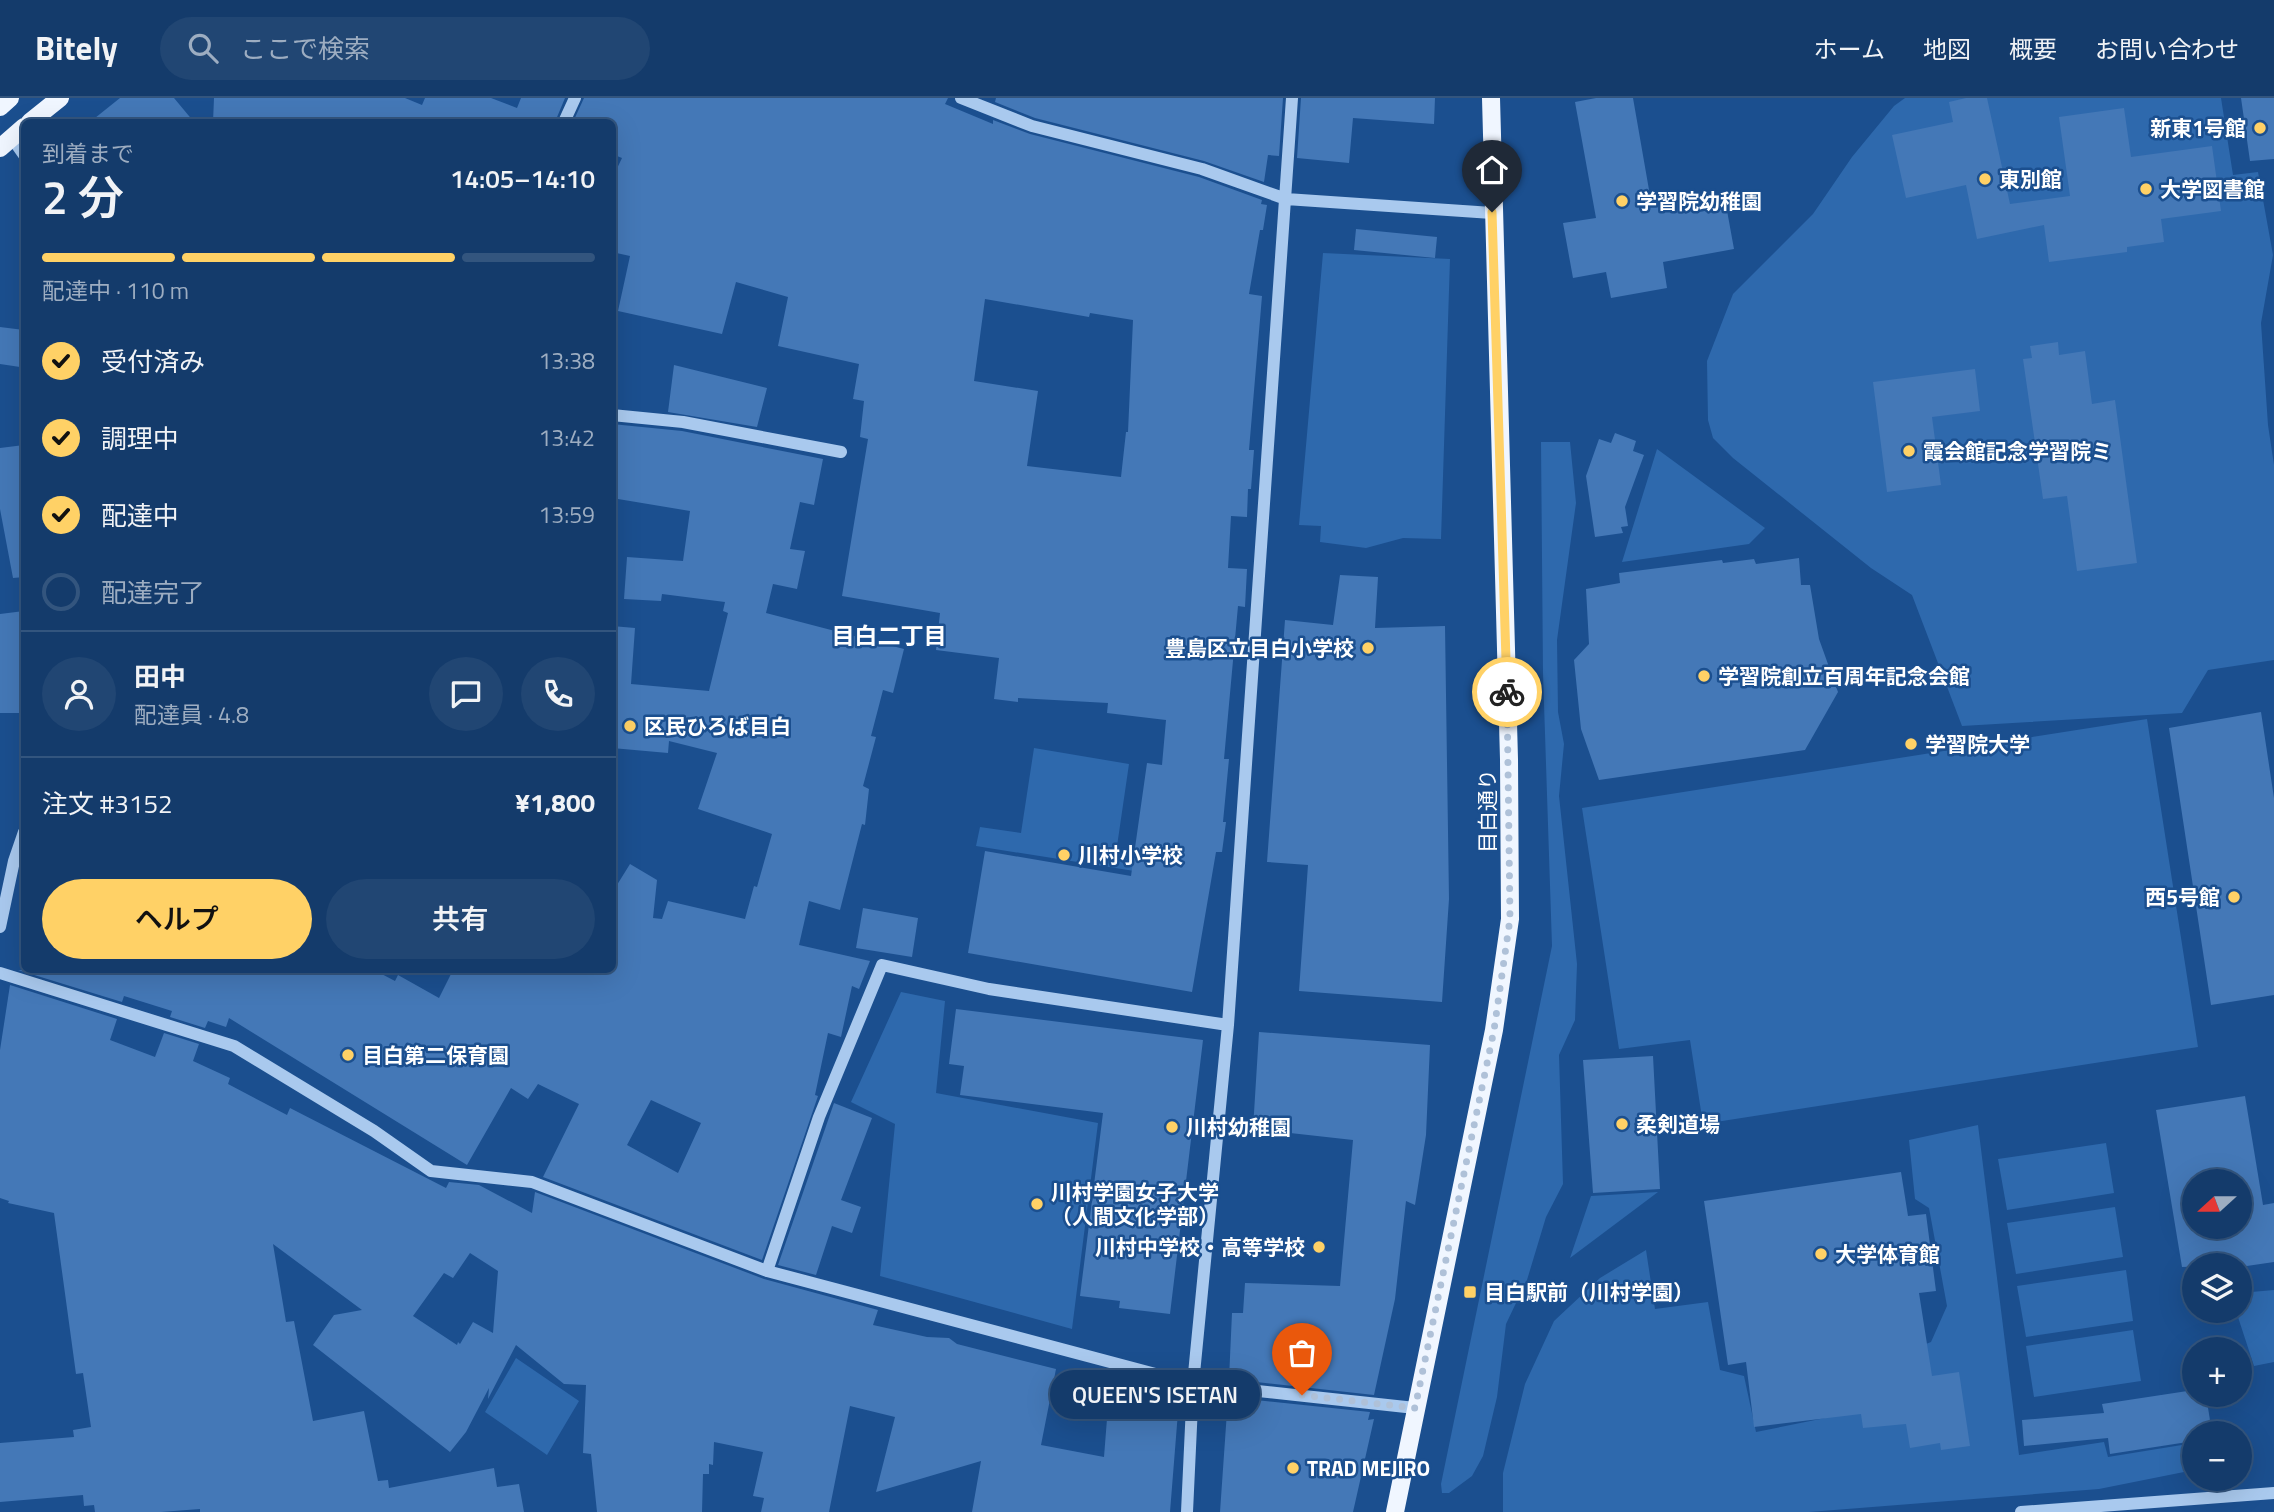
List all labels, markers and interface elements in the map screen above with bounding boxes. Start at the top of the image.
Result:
search box [160,17,650,80]
text: Bitely [35,23,118,73]
icon: search [184,29,222,67]
text: ここで検索 [240,29,370,68]
text: ホーム [1814,31,1885,67]
text: 地図 [1923,31,1971,67]
text: 概要 [2009,31,2057,67]
text: お問い合わせ [2095,31,2239,67]
place label: 新東1号館 [2150,112,2246,144]
marker: 新東1号館 [2252,120,2268,136]
text: 到着まで [42,136,134,171]
pin [1462,140,1522,212]
icon: home [1473,151,1511,189]
text: 14:05–14:10 [450,159,595,198]
text: 2 分 [42,162,124,232]
place label: 東別館 [1999,163,2062,195]
marker: 東別館 [1977,171,1993,187]
place label: 大学図書館 [2160,173,2265,205]
marker: 大学図書館 [2138,181,2154,197]
place label: 学習院幼稚園 [1636,185,1762,217]
marker: 学習院幼稚園 [1614,193,1630,209]
text: 配達中 · 110 m [42,273,189,308]
icon: check [42,342,80,380]
text: 受付済み [101,342,205,381]
text: 13:38 [538,343,595,378]
icon: check [42,419,80,457]
text: 調理中 [101,419,179,458]
text: 13:42 [538,420,595,455]
place label: 霞会館記念学習院ミ [1923,435,2112,467]
marker: 霞会館記念学習院ミ [1901,443,1917,459]
icon: check [42,496,80,534]
text: 配達中 [101,496,179,535]
text: 13:59 [538,497,595,532]
text: 配達完了 [101,573,205,612]
district label: 目白二丁目 [832,618,947,653]
place label: 豊島区立目白小学校 [1165,632,1354,664]
marker: 豊島区立目白小学校 [1360,640,1376,656]
button: person [42,657,116,731]
text: 田中 [134,657,186,696]
button: chat [429,657,503,731]
button: phone [521,657,595,731]
courier [1472,657,1542,727]
place label: 学習院創立百周年記念会館 [1718,660,1970,692]
marker: 学習院創立百周年記念会館 [1696,668,1712,684]
icon: bike [1488,673,1526,711]
text: 配達員 · 4.8 [134,697,249,732]
place label: 区民ひろば目白 [644,710,791,742]
marker: 区民ひろば目白 [622,718,638,734]
place label: 学習院大学 [1925,728,2030,760]
marker: 学習院大学 [1903,736,1919,752]
street label: 目白通り [1471,769,1503,853]
text: ¥1,800 [515,783,595,822]
text: 注文 #3152 [42,784,173,823]
place label: 川村小学校 [1078,839,1183,871]
marker: 川村小学校 [1056,847,1072,863]
button: ヘルプ [42,879,312,959]
button: 共有 [326,879,595,959]
place label: 西5号館 [2145,881,2220,913]
marker: 西5号館 [2226,889,2242,905]
place label: 目白第二保育園 [362,1039,509,1071]
marker: 目白第二保育園 [340,1047,356,1063]
place label: 柔剣道場 [1636,1108,1720,1140]
place label: 川村幼稚園 [1186,1111,1291,1143]
marker: 柔剣道場 [1614,1116,1630,1132]
marker: 川村幼稚園 [1164,1119,1180,1135]
north arrow [2182,1169,2252,1239]
map controls [2182,1169,2252,1491]
place label: 川村学園女子大学 （人間文化学部） [1051,1176,1219,1232]
marker: 川村学園女子大学 （人間文化学部） [1029,1196,1045,1212]
place label: 川村中学校・高等学校 [1095,1231,1305,1263]
place label: 大学体育館 [1835,1238,1940,1270]
marker: 川村中学校・高等学校 [1311,1239,1327,1255]
marker: 大学体育館 [1813,1246,1829,1262]
button: layers [2182,1253,2252,1323]
place label: 目白駅前（川村学園） [1484,1276,1694,1308]
marker: 目白駅前（川村学園） [1462,1284,1478,1300]
pin [1272,1323,1332,1395]
icon: bag [1283,1334,1321,1372]
button: + [2182,1337,2252,1407]
callout: QUEEN'S ISETAN [1050,1370,1260,1420]
text: QUEEN'S ISETAN [1072,1377,1238,1412]
button: − [2182,1421,2252,1491]
place label: TRAD MEJIRO [1307,1452,1430,1484]
marker: TRAD MEJIRO [1285,1460,1301,1476]

